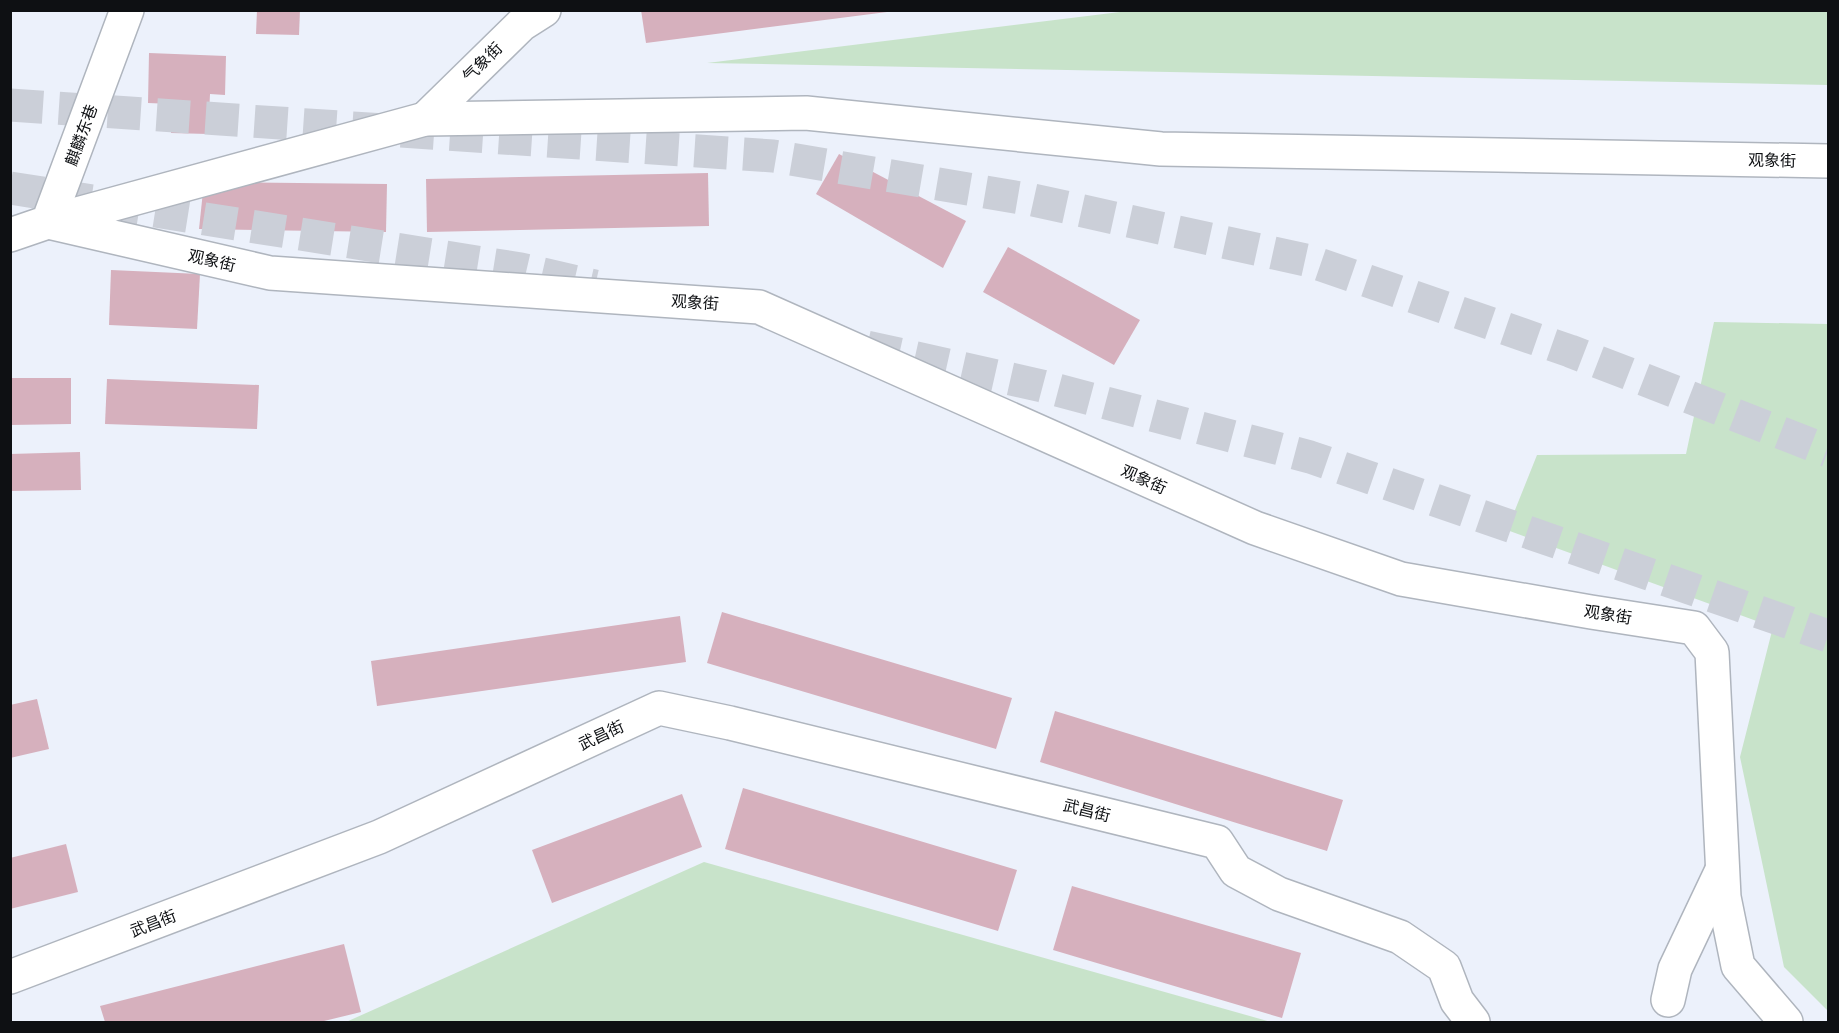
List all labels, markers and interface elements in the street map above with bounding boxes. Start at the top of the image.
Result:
street label: 气象街 [458,38,506,86]
street label: 麒麟东巷 [61,102,101,168]
street label: 观象街 [1748,150,1796,170]
street label: 观象街 [186,245,238,275]
street label: 观象街 [670,290,720,314]
street label: 观象街 [1118,460,1170,498]
street label: 观象街 [1583,600,1633,628]
street label: 武昌街 [575,716,627,754]
street label: 武昌街 [1061,794,1113,826]
street label: 武昌街 [127,905,179,941]

